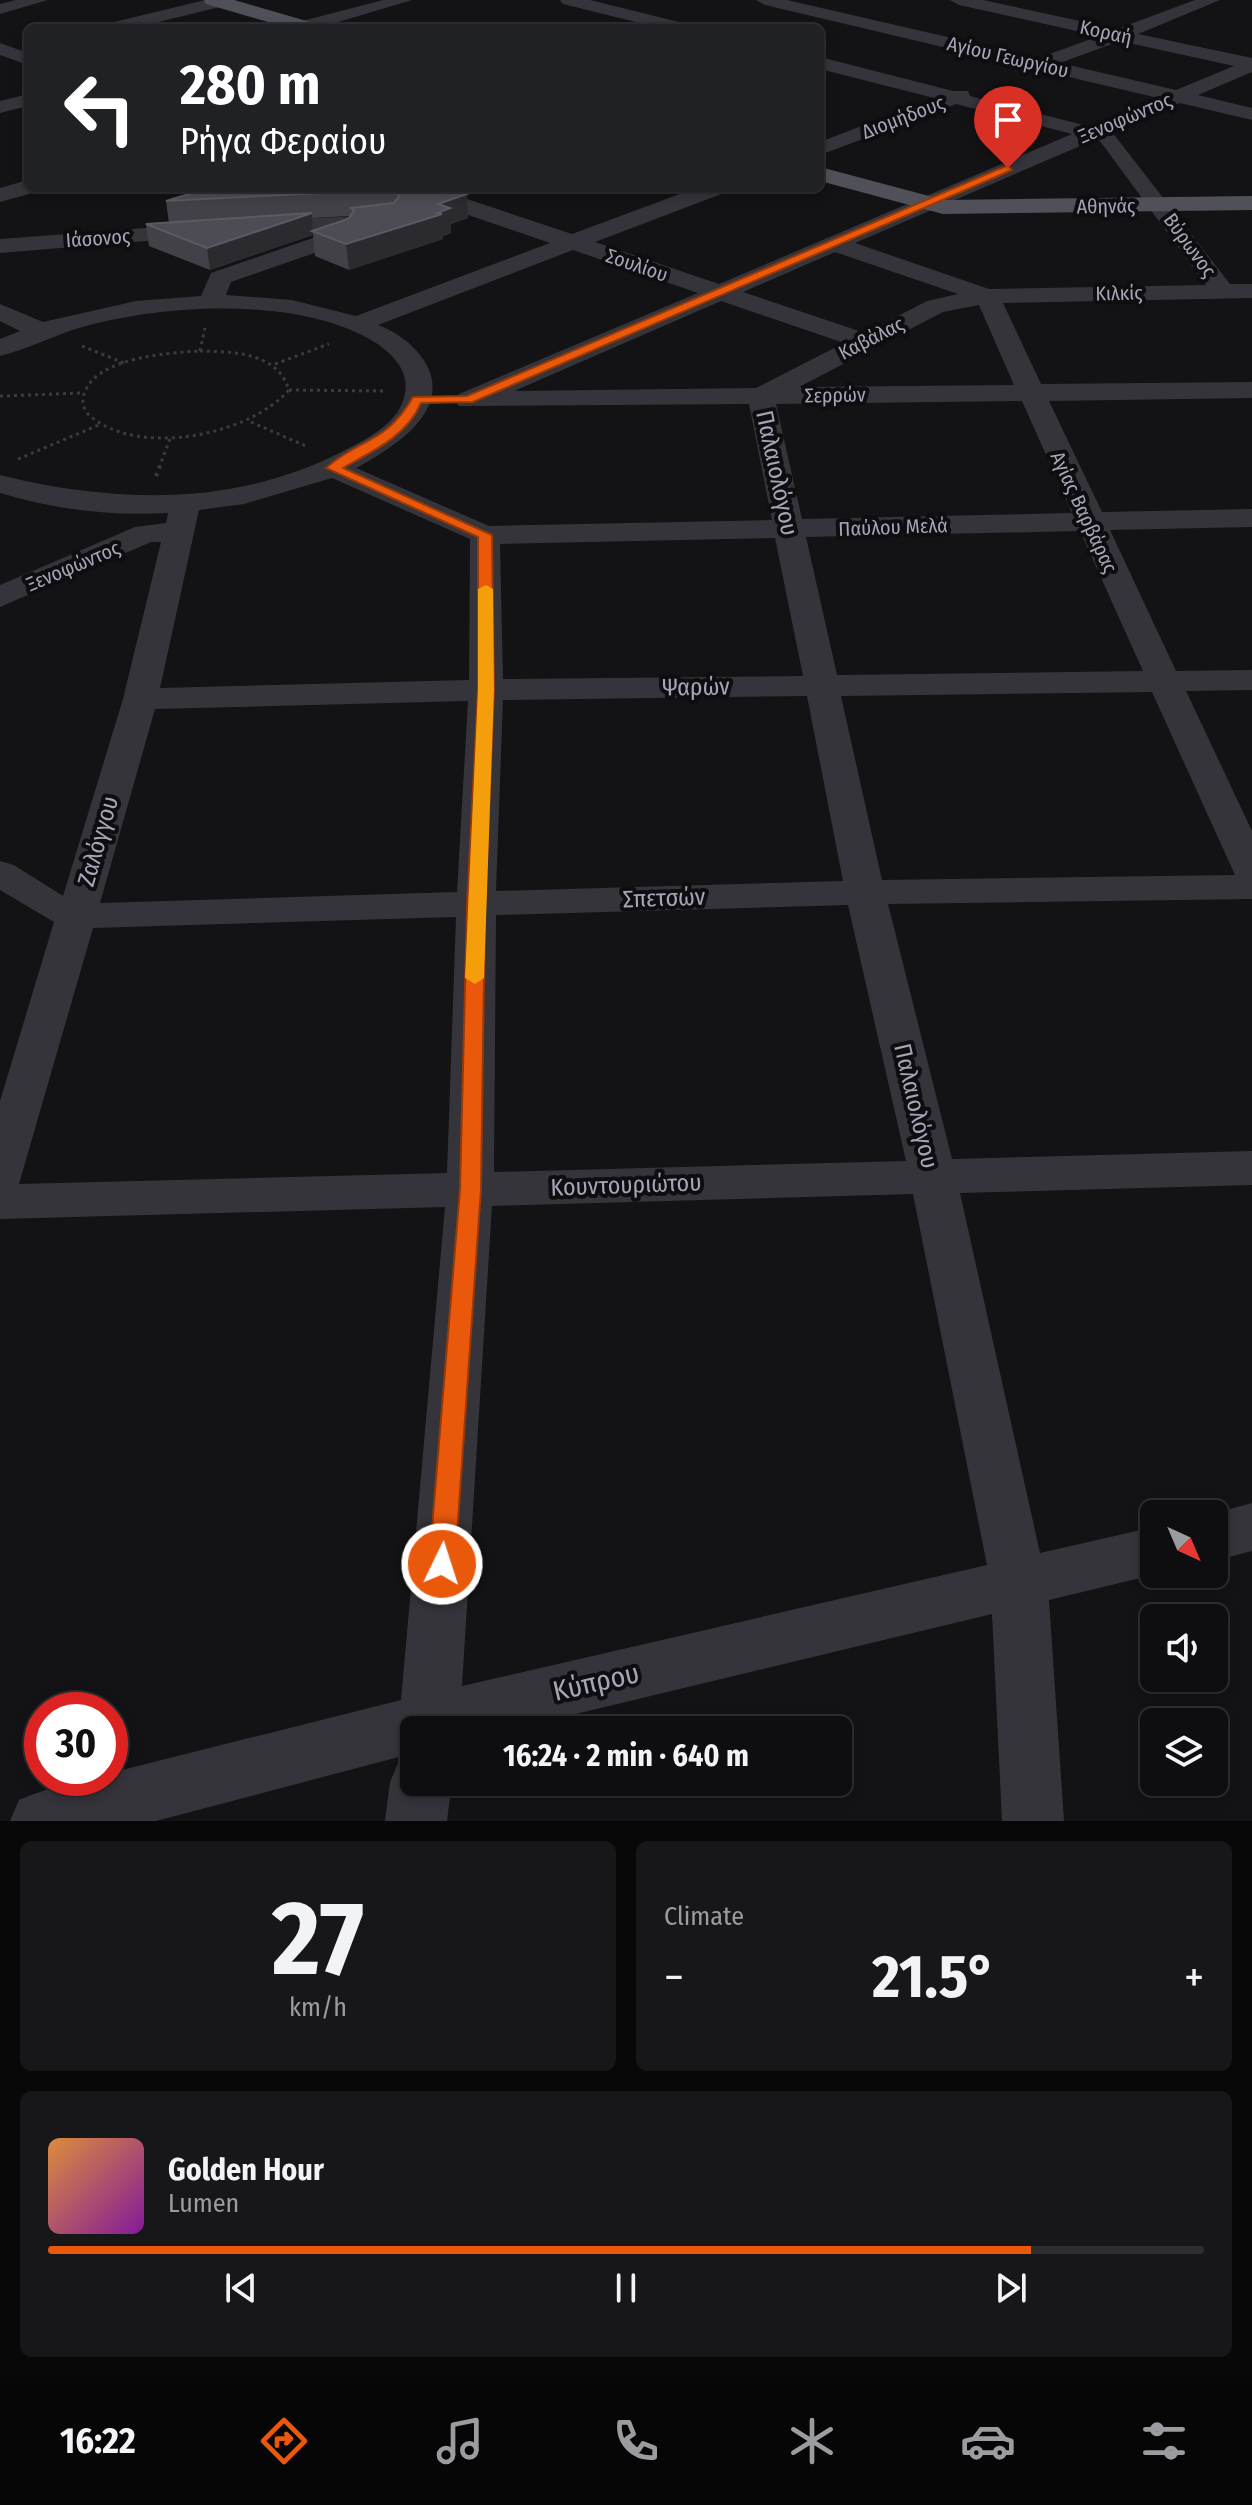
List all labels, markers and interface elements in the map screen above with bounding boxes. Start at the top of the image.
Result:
street label: Κοραή [1078,15,1134,49]
street label: Αγίου Γεωργίου [945,31,1071,83]
text: 280 m [180,52,320,119]
icon: left [48,56,152,160]
pin [974,86,1042,168]
street label: Ξενοφώντος [1075,87,1176,148]
street label: Διομήδους [858,90,948,144]
icon: arrive [986,98,1030,142]
text: Ρήγα Φεραίου [180,120,386,164]
street label: Αθηνάς [1076,193,1136,219]
street label: Βύρωνος [1159,208,1222,282]
street label: Ιάσονος [65,224,132,252]
street label: Σουλίου [603,243,671,287]
street label: Κιλκίς [1095,281,1143,305]
street label: Καβάλας [834,311,908,365]
street label: Σερρών [804,382,866,408]
street label: Παλαιολόγου [750,408,804,538]
street label: Αγίας Βαρβάρας [1045,448,1123,577]
street label: Παύλου Μελά [838,513,948,541]
street label: Ξενοφώντος [23,535,124,596]
street label: Ψαρών [662,672,730,702]
street label: Ζαλόγγου [72,793,124,889]
street label: Σπετσών [622,883,706,913]
street label: Παλαιολόγου [888,1041,944,1171]
street label: Κουντουριώτου [550,1168,702,1202]
north arrow [1140,1500,1228,1588]
map controls [1140,1500,1228,1796]
position arrow [400,1522,484,1606]
button: sound [1140,1604,1228,1692]
street label: Κύπρου [550,1656,642,1708]
speed limit sign: 30 [24,1692,128,1796]
button: layers [1140,1708,1228,1796]
text: 16:24 · 2 min · 640 m [503,1738,749,1774]
text: 27 [272,1877,364,2002]
text: Climate [664,1901,744,1932]
text: 21.5° [872,1941,996,2013]
text: − [664,1951,684,2004]
text: + [1184,1951,1204,2004]
text: km/h [289,1992,347,2023]
text: Golden Hour [168,2152,324,2188]
text: Lumen [168,2188,239,2219]
icon: previous [219,2266,263,2310]
icon: pause [604,2266,648,2310]
icon: next [989,2266,1033,2310]
icon: directions [256,2413,312,2469]
icon: music [432,2413,488,2469]
icon: phone [608,2413,664,2469]
icon: climate [784,2413,840,2469]
icon: car [960,2413,1016,2469]
icon: filters [1136,2413,1192,2469]
text: 16:22 [60,2419,136,2463]

